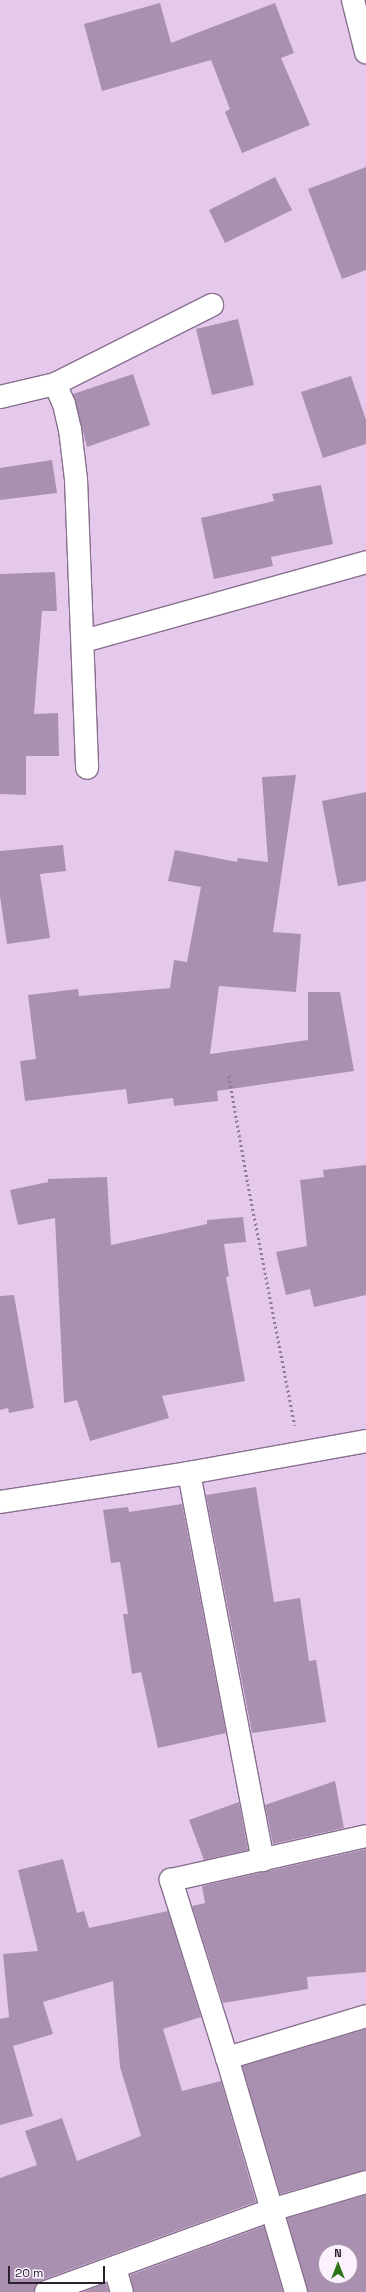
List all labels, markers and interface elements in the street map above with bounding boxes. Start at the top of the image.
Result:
north arrow [318,2244,358,2284]
text: N [334,2246,342,2260]
scale bar [10,2258,107,2284]
text: 20 m [15,2265,43,2281]

